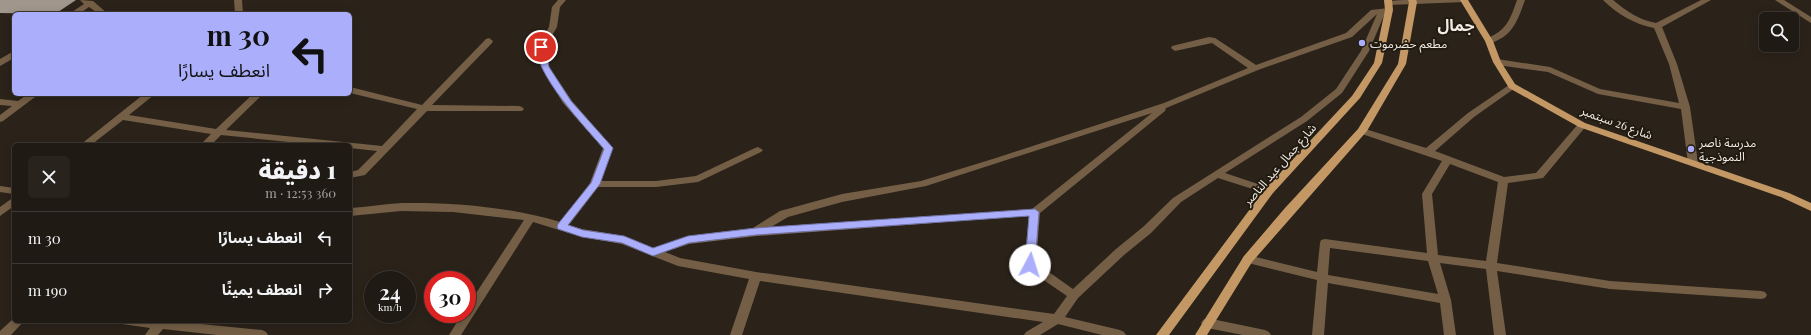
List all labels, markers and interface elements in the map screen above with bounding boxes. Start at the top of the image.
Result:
map controls [1759,12,1799,52]
button: search [1759,12,1799,52]
district label: جمال [1438,14,1475,35]
text: 30 m [206,16,270,53]
icon: left [284,28,336,80]
pin [524,30,558,64]
place label: مطعم حضرموت [1370,35,1447,53]
icon: arrive [530,36,552,58]
marker: مطعم حضرموت [1357,38,1367,48]
text: انعطف يسارًا [178,58,270,82]
street label: شارع 26 سبتمبر [1577,101,1655,144]
street label: شارع جمال عبد الناصر [1238,120,1321,211]
place label: مدرسة ناصر النموذجية [1698,134,1756,164]
marker: مدرسة ناصر النموذجية [1686,144,1696,154]
text: 1 دقيقة [259,153,336,185]
button: close [28,156,70,198]
text: 360 m · 12:53 [265,184,336,201]
text: انعطف يسارًا [218,227,302,247]
icon: left [314,227,336,249]
text: 30 m [28,228,61,248]
position arrow [1009,244,1051,286]
speed limit sign: 30 [424,271,476,323]
text: 24 [379,278,401,305]
text: انعطف يمينًا [222,279,302,299]
icon: right [314,279,336,301]
text: 190 m [28,280,67,300]
text: km/h [378,300,402,314]

